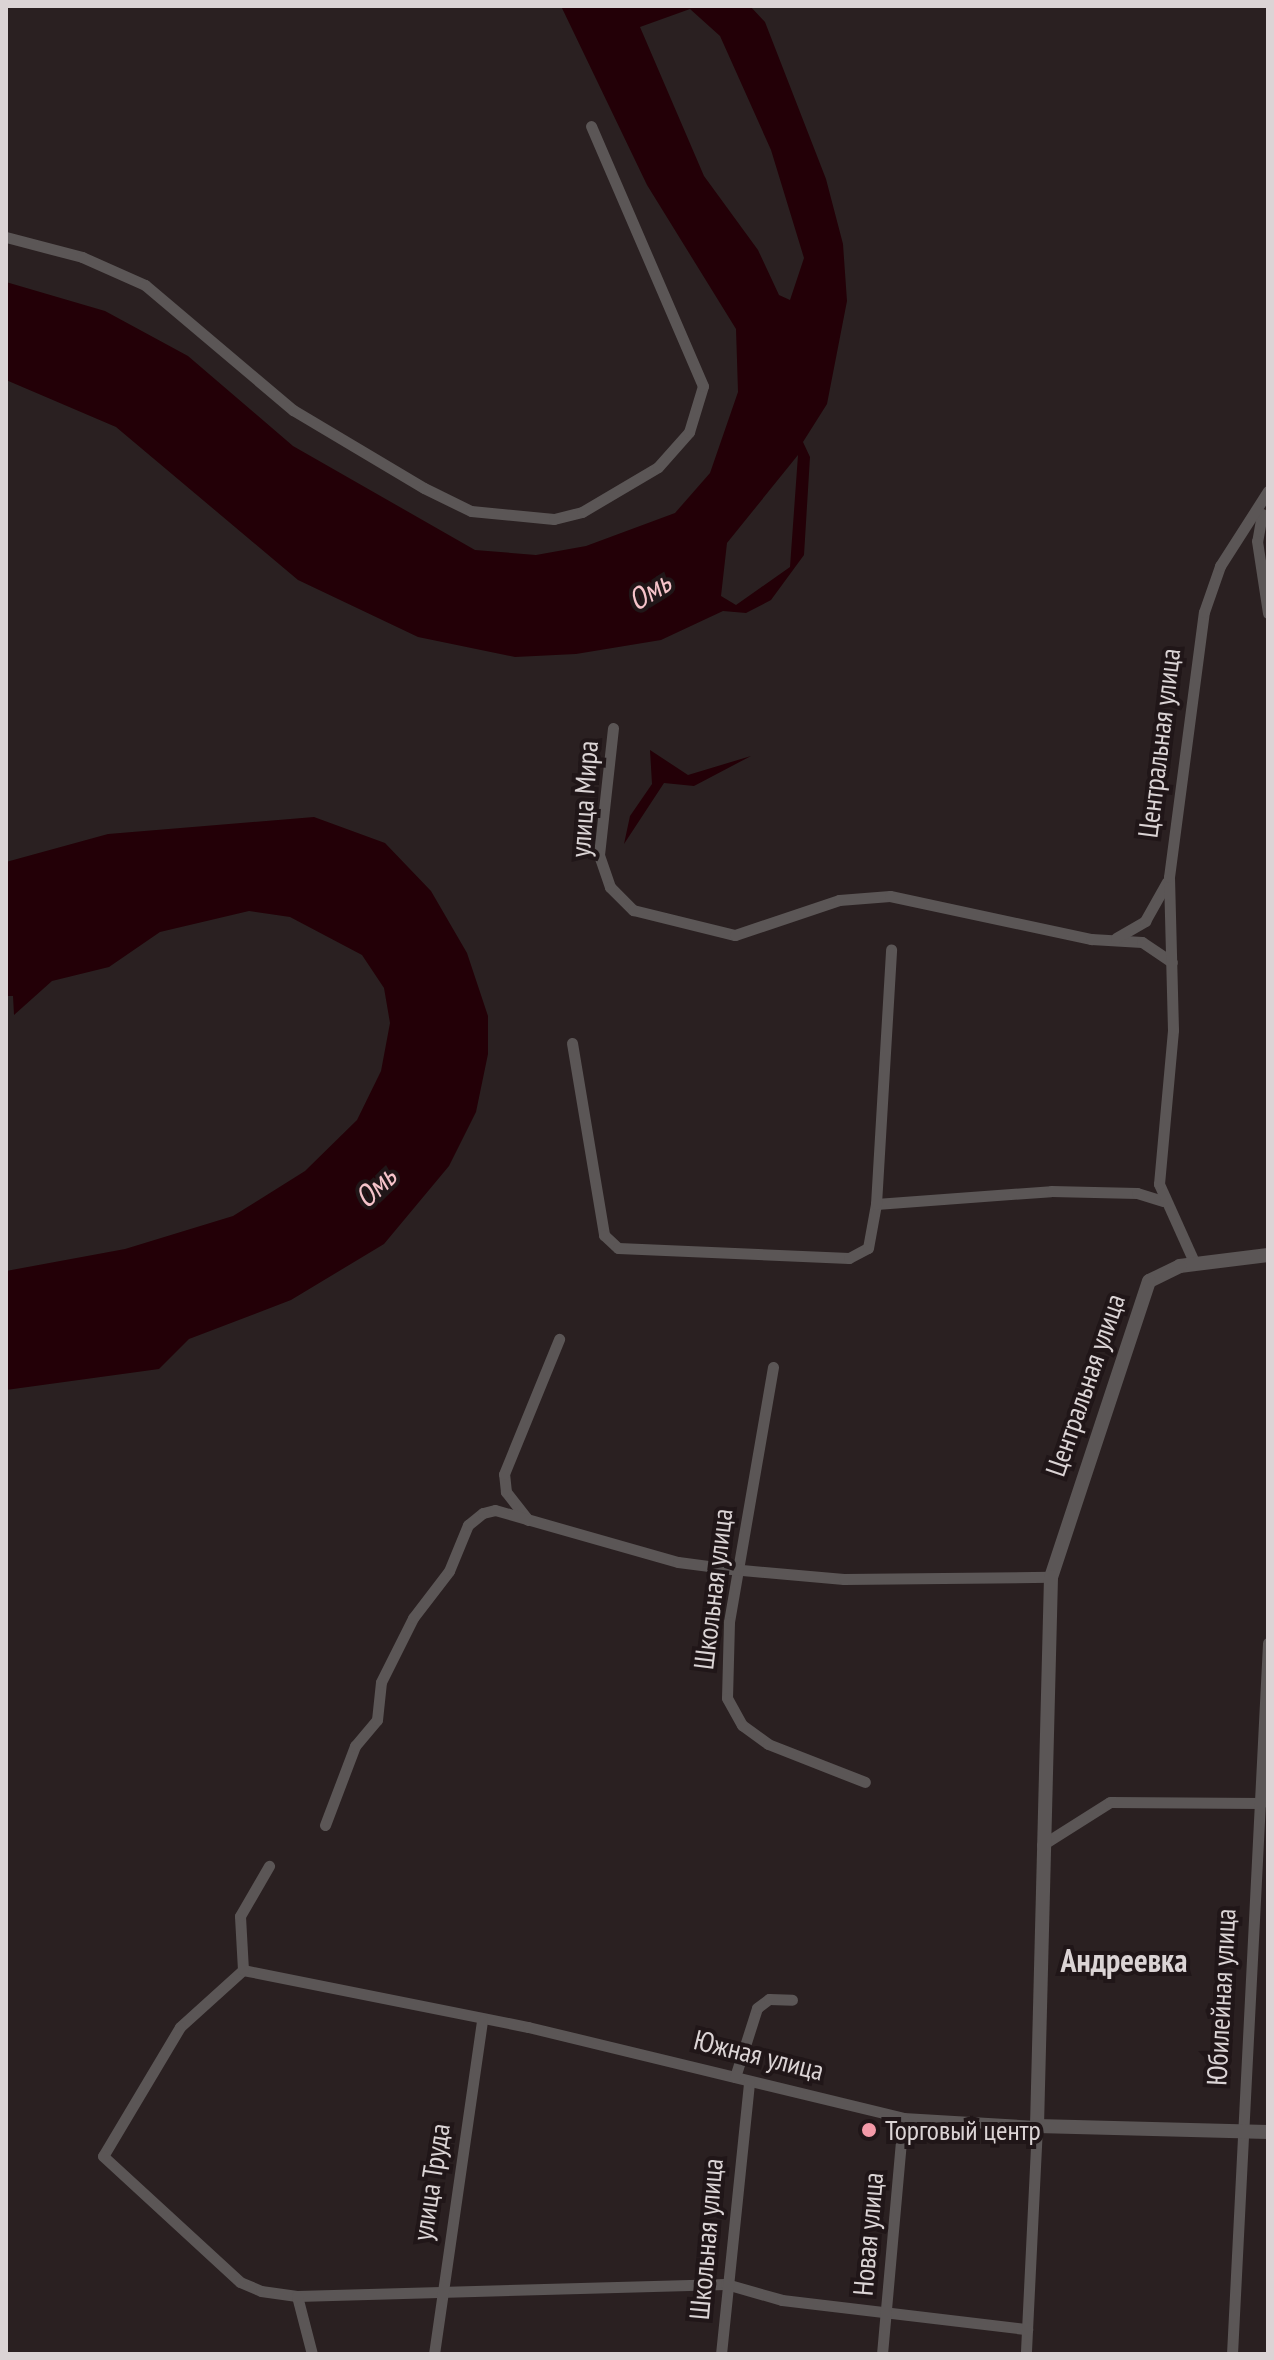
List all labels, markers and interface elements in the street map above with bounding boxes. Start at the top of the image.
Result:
water label: Омь [621,564,677,618]
street label: Центральная улица [1131,646,1187,840]
street label: улица Мира [563,740,605,858]
water label: Омь [347,1159,403,1215]
street label: Центральная улица [1038,1289,1132,1481]
street label: Школьная улица [686,1507,740,1671]
street label: Юбилейная улица [1200,1908,1242,2086]
district label: Андреевка [1061,1941,1187,1979]
street label: Южная улица [691,2023,827,2087]
place label: Торговый центр [885,2113,1041,2147]
street label: улица Труда [405,2121,457,2243]
marker: Торговый центр [860,2121,878,2139]
street label: Школьная улица [682,2157,730,2321]
street label: Новая улица [846,2171,890,2297]

